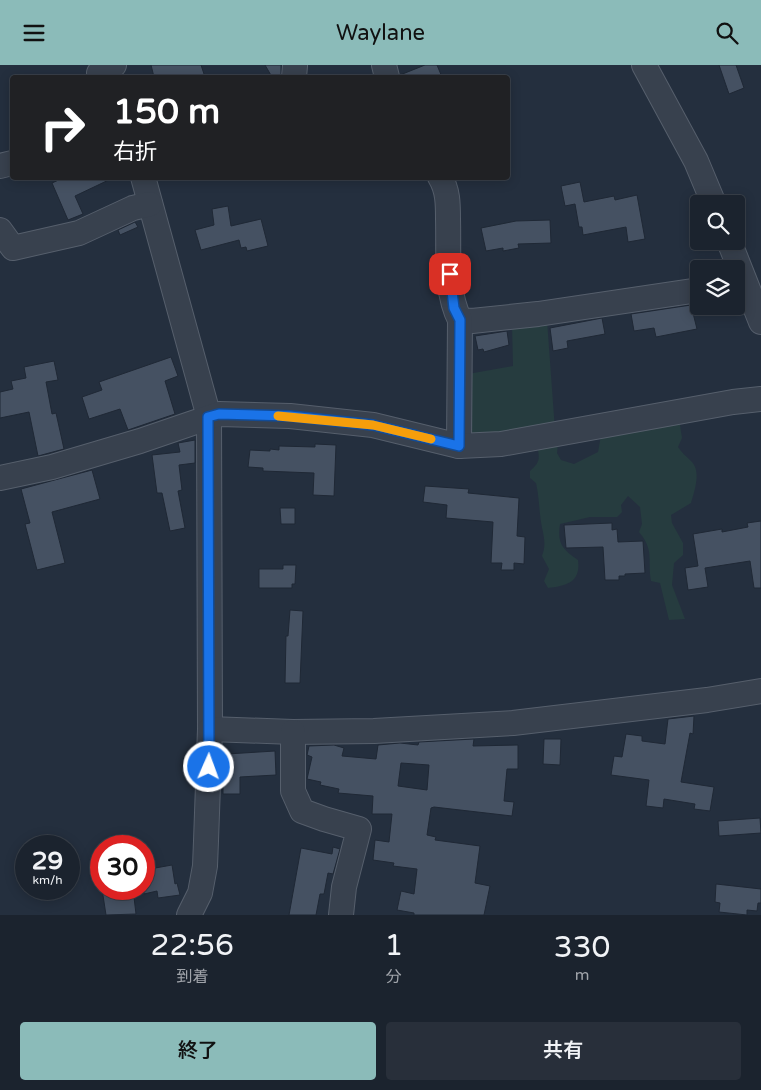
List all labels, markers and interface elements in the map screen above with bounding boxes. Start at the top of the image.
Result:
icon: menu [20,19,48,47]
icon: search [713,19,741,47]
text: Waylane [336,20,425,46]
text: 150 m [113,91,220,133]
icon: right [30,95,95,160]
text: 右折 [113,139,157,165]
map controls [690,195,745,315]
button: search [690,195,745,250]
pin [429,253,471,295]
icon: arrive [436,260,464,288]
button: layers [690,260,745,315]
position arrow [182,740,234,792]
speed limit sign: 30 [90,835,155,900]
text: 29 [32,846,63,876]
text: km/h [32,873,63,887]
text: 22:56 [151,927,234,964]
text: 1 [384,927,403,964]
text: 330 [554,929,610,966]
text: m [575,965,589,985]
text: 到着 [176,967,208,987]
text: 分 [386,967,402,987]
button: 終了 [20,1022,376,1080]
button: 共有 [386,1022,741,1080]

